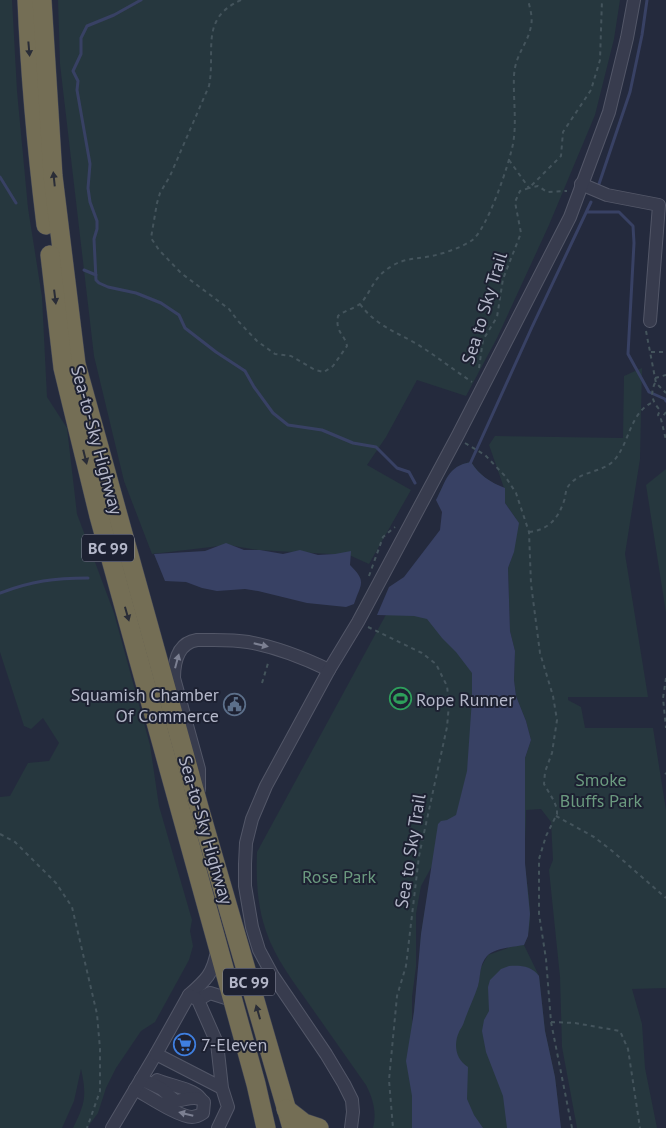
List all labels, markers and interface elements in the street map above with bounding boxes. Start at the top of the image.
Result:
one-way arrow [25,41,33,57]
one-way arrow [50,170,58,186]
street label: Sea to Sky Trail [456,248,512,367]
one-way arrow [51,290,59,306]
street label: Sea-to-Sky Highway [66,363,128,518]
one-way arrow [81,449,89,464]
road number: BC 99 [82,534,134,562]
one-way arrow [123,606,131,621]
one-way arrow [254,641,269,649]
one-way arrow [173,654,181,669]
place label: Squamish Chamber Of Commerce [71,683,219,727]
sports icon: Rope Runner [388,687,412,711]
place label: Rope Runner [416,688,514,711]
public building icon: Squamish Chamber Of Commerce [223,692,247,716]
street label: Sea-to-Sky Highway [174,753,238,908]
park label: Smoke Bluffs Park [560,768,643,812]
street label: Sea to Sky Trail [390,791,431,910]
park label: Rose Park [302,865,376,888]
road number: BC 99 [223,969,275,996]
one-way arrow [253,1004,261,1019]
supermarket icon: 7-Eleven [173,1032,197,1056]
place label: 7-Eleven [201,1033,267,1056]
one-way arrow [179,1110,194,1118]

